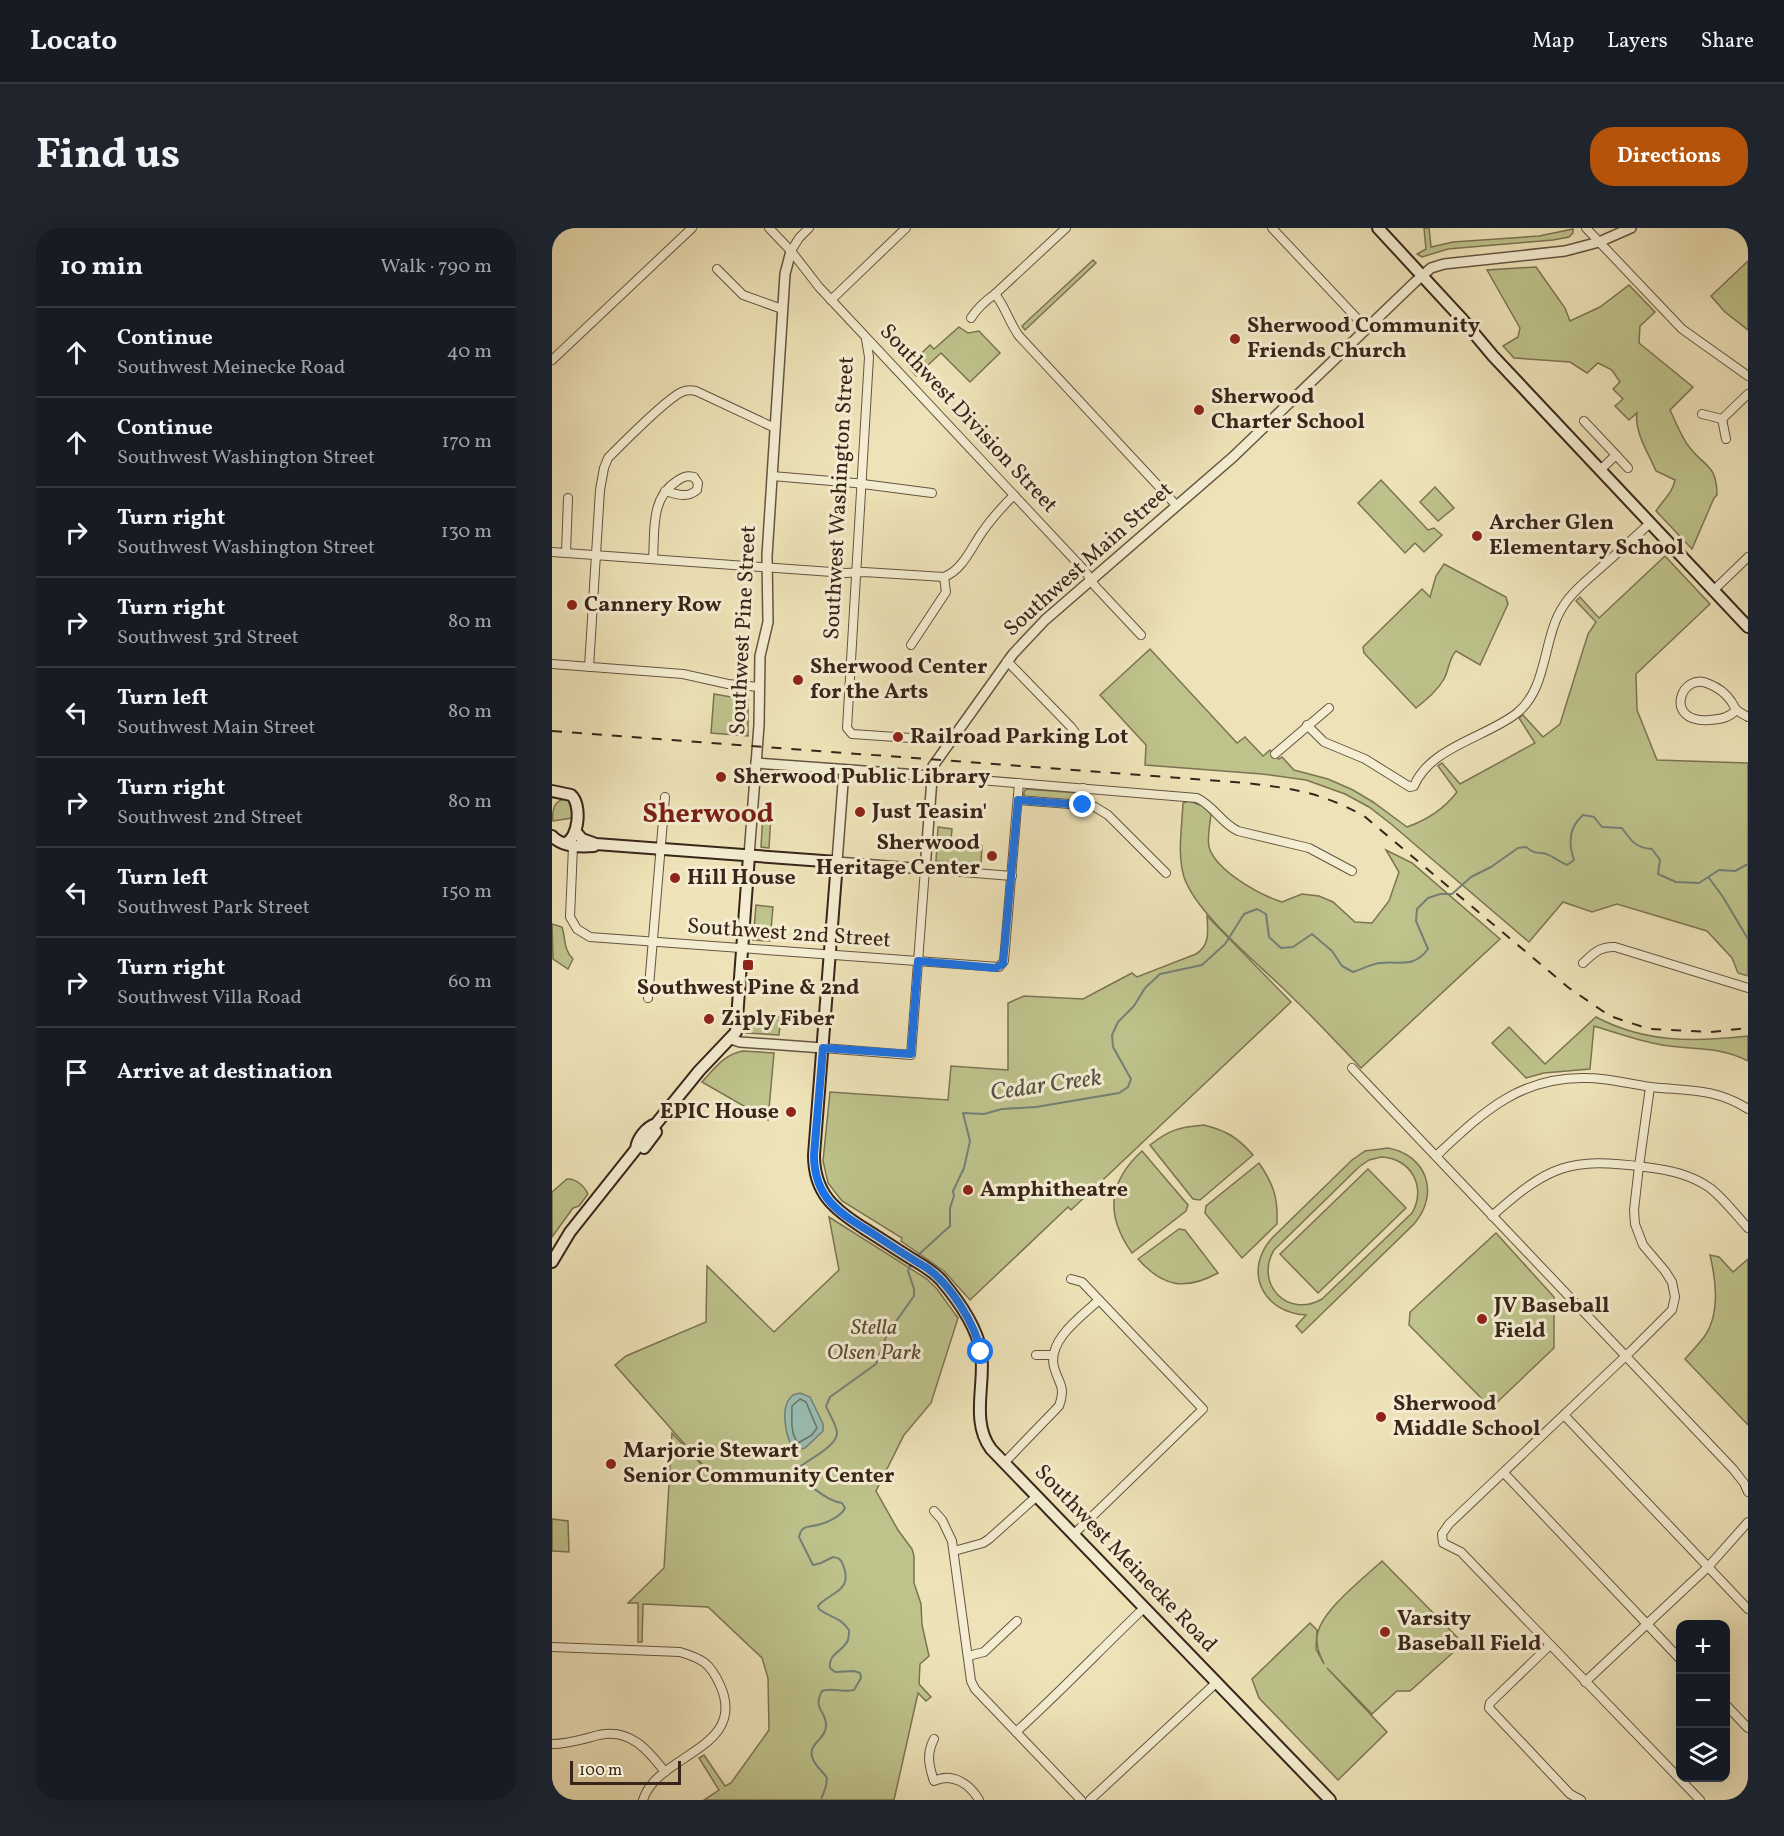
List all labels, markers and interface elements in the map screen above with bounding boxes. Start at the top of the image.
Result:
text: Locato [30,22,117,61]
text: Map [1532,27,1574,56]
text: Layers [1607,27,1668,56]
text: Share [1701,27,1754,56]
text: Find us [36,127,180,186]
button: Directions [1590,127,1748,186]
text: 10 min [60,249,143,285]
text: Walk · 790 m [381,253,492,281]
place label: Sherwood Community Friends Church [1247,311,1481,367]
street label: Southwest Division Street [872,317,1064,521]
text: Continue [117,323,213,354]
marker: Sherwood Community Friends Church [1228,332,1242,346]
icon: ahead [60,336,93,369]
text: 40 m [447,338,492,366]
text: Southwest Meinecke Road [117,354,345,382]
street label: Southwest Washington Street [817,355,863,640]
place label: Sherwood Charter School [1211,382,1365,438]
marker: Sherwood Charter School [1192,403,1206,417]
text: Continue [117,413,213,444]
icon: ahead [60,426,93,459]
text: 170 m [442,428,492,456]
text: Southwest Washington Street [117,444,375,472]
street label: Southwest Main Street [998,475,1181,645]
text: Turn right [117,503,225,534]
place label: Archer Glen Elementary School [1489,508,1684,564]
icon: right [60,516,93,549]
text: 130 m [441,518,492,546]
street label: Southwest Pine Street [723,524,765,736]
marker: Archer Glen Elementary School [1470,529,1484,543]
text: Southwest Washington Street [117,534,375,562]
place label: Cannery Row [584,590,722,621]
text: Turn right [117,593,225,624]
marker: Cannery Row [565,598,579,612]
icon: right [60,606,93,639]
text: 80 m [448,608,492,636]
text: Southwest 3rd Street [117,624,299,652]
place label: Sherwood Center for the Arts [810,652,988,708]
marker: Sherwood Center for the Arts [791,673,805,687]
text: Turn left [117,683,208,714]
icon: left [60,696,93,729]
text: 80 m [448,698,492,726]
text: Southwest Main Street [117,714,315,742]
place label: Railroad Parking Lot [910,722,1128,753]
marker: Railroad Parking Lot [891,730,905,744]
place label: Sherwood Public Library [733,762,991,793]
marker: Sherwood Public Library [714,770,728,784]
text: Turn right [117,773,225,804]
icon: right [60,786,93,819]
text: 80 m [448,788,492,816]
route end [1069,791,1095,817]
district label: Sherwood [642,795,774,834]
place label: Just Teasin' [871,797,987,828]
text: Southwest 2nd Street [117,804,303,832]
marker: Just Teasin' [853,805,867,819]
place label: Sherwood Heritage Center [816,828,981,884]
marker: Sherwood Heritage Center [985,849,999,863]
text: Turn left [117,863,208,894]
place label: Hill House [687,863,796,894]
marker: Hill House [668,871,682,885]
icon: left [60,876,93,909]
text: 150 m [441,878,492,906]
text: Southwest Park Street [117,894,310,922]
street label: Southwest 2nd Street [686,911,892,957]
text: Turn right [117,953,225,984]
marker: Southwest Pine & 2nd [741,958,755,972]
icon: right [60,966,93,999]
text: 60 m [448,968,492,996]
place label: Southwest Pine & 2nd [637,973,859,1004]
text: Southwest Villa Road [117,984,302,1012]
place label: Ziply Fiber [721,1004,835,1035]
marker: Ziply Fiber [702,1012,716,1026]
icon: arrive [60,1056,93,1089]
text: Arrive at destination [117,1057,333,1088]
water label: Cedar Creek [988,1061,1104,1111]
place label: EPIC House [660,1097,779,1128]
marker: EPIC House [784,1105,798,1119]
place label: Amphitheatre [980,1175,1128,1206]
marker: Amphitheatre [961,1183,975,1197]
place label: JV Baseball Field [1493,1291,1609,1347]
marker: JV Baseball Field [1475,1312,1489,1326]
park label: Stella Olsen Park [827,1313,921,1369]
route start [967,1338,993,1364]
place label: Sherwood Middle School [1393,1389,1540,1445]
marker: Sherwood Middle School [1374,1410,1388,1424]
place label: Marjorie Stewart Senior Community Center [623,1436,895,1492]
marker: Marjorie Stewart Senior Community Center [604,1457,618,1471]
street label: Southwest Meinecke Road [1027,1458,1223,1660]
place label: Varsity Baseball Field [1397,1604,1541,1660]
map controls [1676,1620,1730,1782]
button: + [1676,1620,1730,1674]
marker: Varsity Baseball Field [1378,1625,1392,1639]
button: − [1676,1674,1730,1728]
button: layers [1676,1728,1730,1782]
scale bar [570,1758,681,1786]
text: 100 m [579,1760,622,1782]

